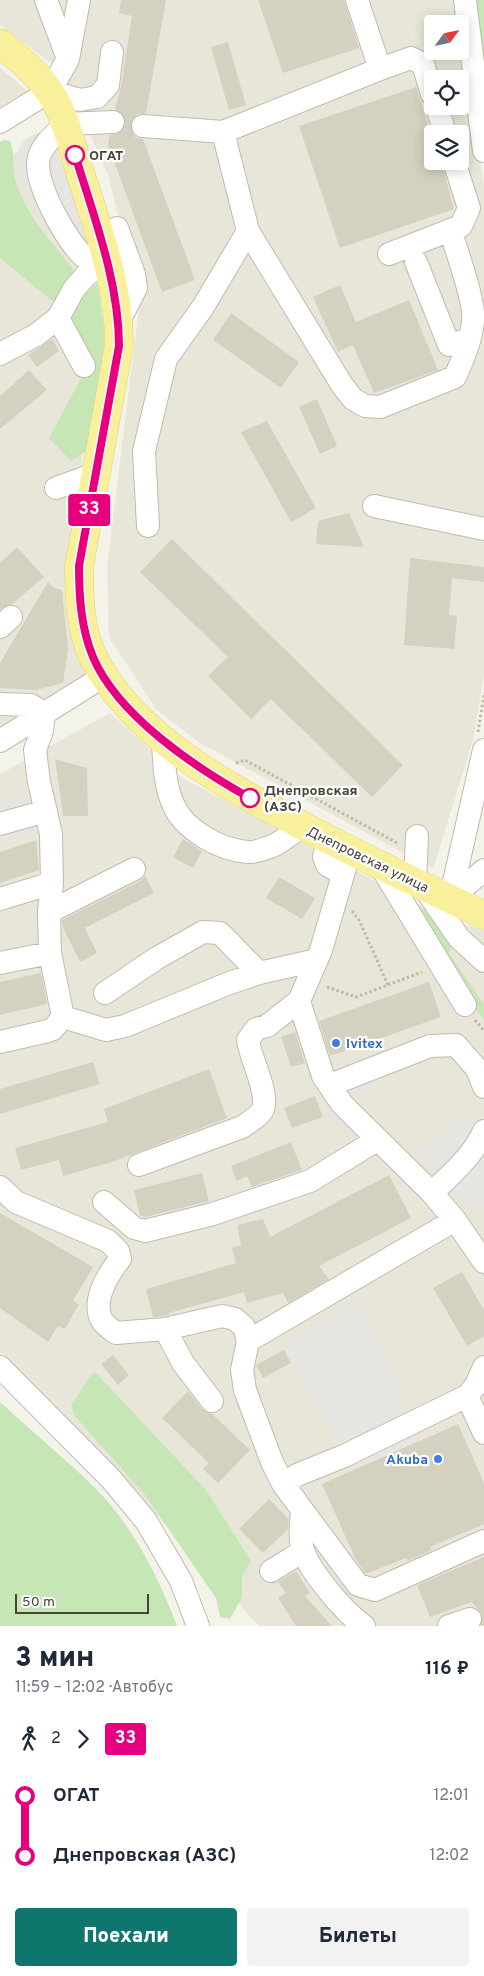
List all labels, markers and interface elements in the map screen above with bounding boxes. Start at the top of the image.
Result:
north arrow [424,15,469,60]
map controls [424,15,469,170]
button: locate [424,70,469,115]
button: layers [424,125,469,170]
marker: ОГАТ [65,145,85,165]
place label: ОГАТ [89,148,123,165]
line badge: 33 [66,494,112,526]
text: 33 [78,498,100,521]
place label: Днепровская (АЗС) [264,783,358,816]
marker: Днепровская (АЗС) [240,788,260,808]
street label: Днепровская улица [303,823,431,897]
place label: Ivitex [346,1036,383,1053]
marker: Ivitex [330,1037,342,1049]
place label: Akuba [386,1452,428,1469]
marker: Akuba [432,1453,444,1465]
scale bar [15,1591,149,1614]
text: 50 m [22,1594,55,1611]
text: 3 мин [15,1641,94,1677]
text: 116 ₽ [425,1657,469,1681]
text: 11:59 – 12:02 · Автобус [15,1678,173,1698]
icon: walk [15,1725,43,1753]
icon: forward [69,1725,97,1753]
text: 33 [115,1727,136,1750]
text: 2 [51,1729,61,1749]
text: ОГАТ [53,1784,100,1808]
text: 12:01 [433,1786,469,1806]
text: Днепровская (АЗС) [53,1844,236,1868]
text: 12:02 [430,1846,469,1866]
button: Поехали [15,1908,237,1966]
button: Билеты [247,1908,469,1966]

